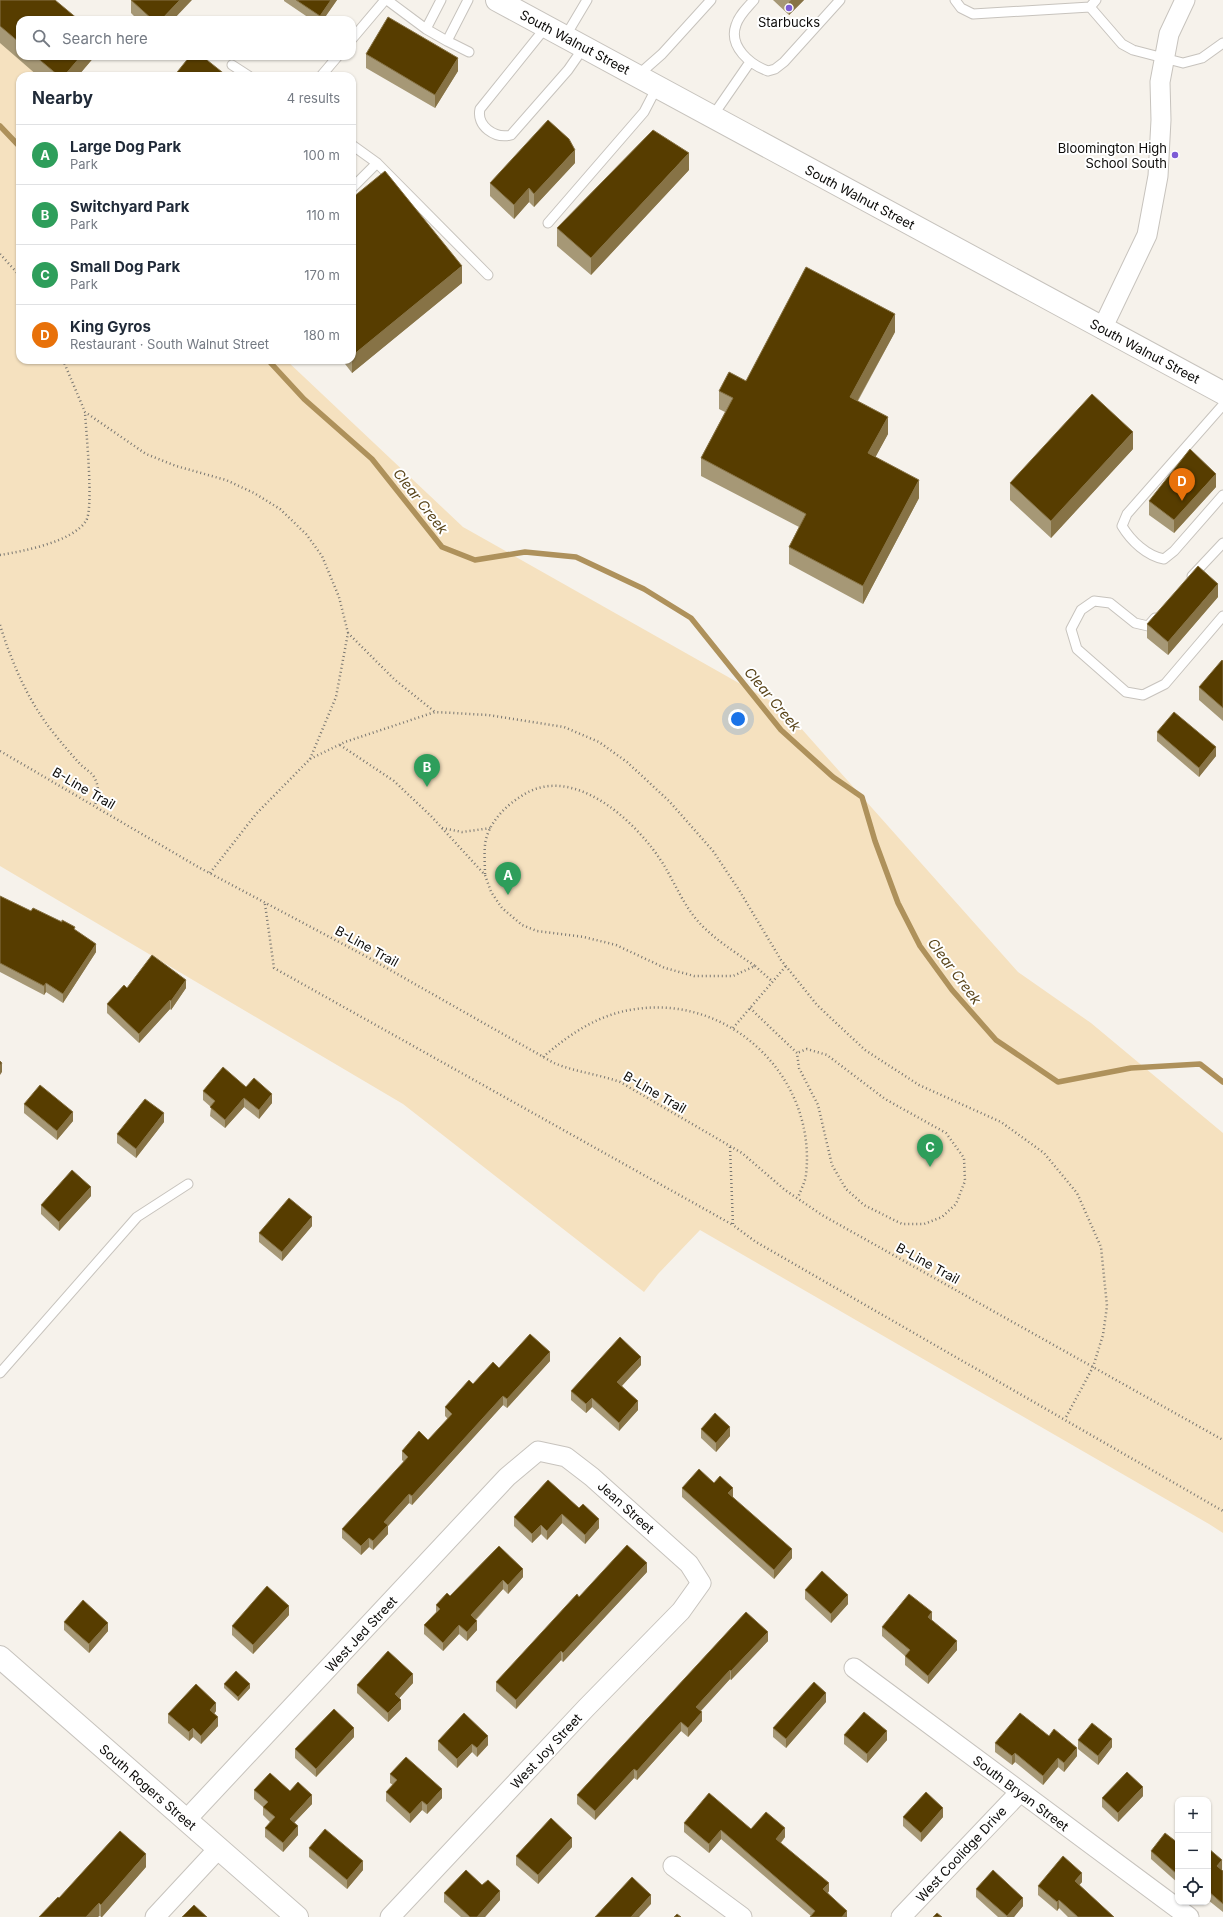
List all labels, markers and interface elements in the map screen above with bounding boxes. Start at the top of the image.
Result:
marker: Starbucks [784,3,794,13]
street label: South Walnut Street [517,6,633,78]
place label: Starbucks [758,14,820,30]
search box [16,16,356,60]
icon: search [30,27,52,49]
text: Search here [62,29,148,48]
text: Nearby [32,88,93,108]
text: 4 results [287,90,340,106]
text: Large Dog Park [70,137,181,156]
place label: Bloomington High School South [1058,140,1167,171]
text: A [40,147,50,163]
text: 100 m [303,147,340,163]
marker: Bloomington High School South [1170,150,1180,160]
text: Park [70,156,98,172]
street label: South Walnut Street [802,161,918,233]
text: Switchyard Park [70,197,190,216]
text: B [41,207,49,223]
text: 110 m [306,207,340,223]
text: Park [70,216,98,232]
text: Small Dog Park [70,257,180,276]
text: C [40,267,50,283]
text: 170 m [304,267,340,283]
text: Park [70,276,98,292]
street label: South Walnut Street [1087,315,1203,387]
text: King Gyros [70,317,151,336]
text: D [40,327,50,343]
text: 180 m [303,327,340,343]
text: Restaurant · South Walnut Street [70,336,269,352]
water label: Clear Creek [390,465,452,537]
pin: D [1169,468,1195,501]
water label: Clear Creek [741,663,805,735]
your location [728,709,748,729]
pin: B [414,754,440,787]
street label: B-Line Trail [50,764,118,812]
pin: A [495,862,521,895]
street label: B-Line Trail [332,922,402,970]
water label: Clear Creek [925,935,986,1008]
street label: B-Line Trail [621,1068,689,1116]
pin: C [917,1134,943,1167]
street label: B-Line Trail [893,1239,963,1287]
street label: Jean Street [594,1477,658,1537]
street label: West Jed Street [322,1593,400,1675]
street label: West Joy Street [507,1710,585,1792]
street label: South Rogers Street [96,1741,200,1833]
street label: South Bryan Street [970,1752,1072,1834]
map controls [1175,1797,1211,1905]
button: + [1175,1797,1211,1833]
street label: West Coolidge Drive [912,1803,1010,1905]
button: − [1175,1833,1211,1869]
button: locate [1175,1869,1211,1905]

